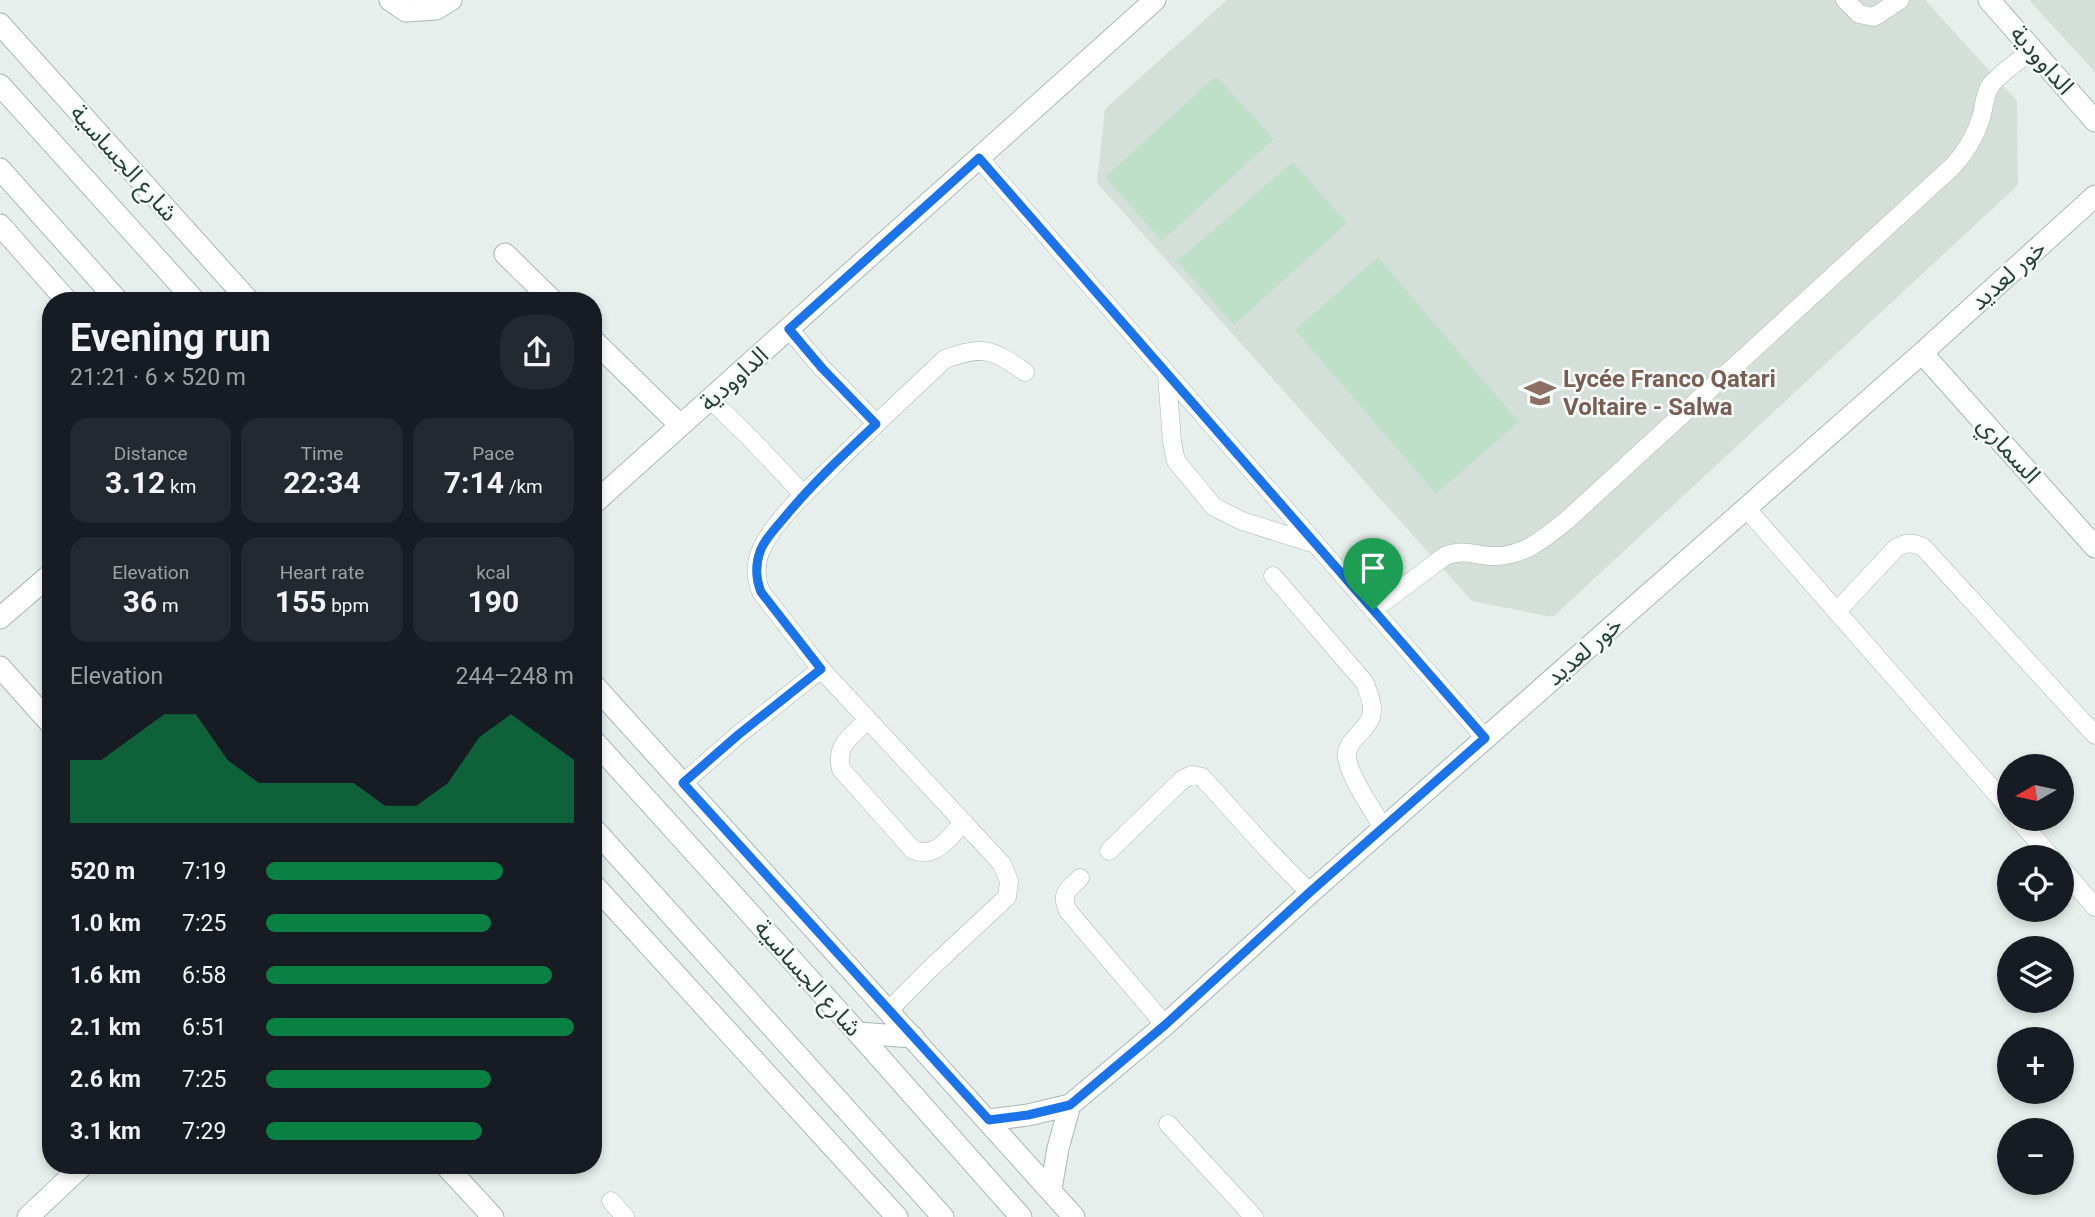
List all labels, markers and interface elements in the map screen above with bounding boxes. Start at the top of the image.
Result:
street label: الداوودية [2004,20,2080,100]
street label: شارع الجساسية [62,99,184,229]
street label: خور لعديد [1965,234,2051,316]
button: share [500,315,574,389]
text: Evening run [70,316,271,360]
street label: الداوودية [694,341,774,417]
text: 21:21 · 6 × 520 m [70,364,246,391]
place label: Lycée Franco Qatari Voltaire - Salwa [1563,365,1776,421]
school or university icon: Lycée Franco Qatari Voltaire - Salwa [1523,376,1557,410]
street label: السماري [1968,411,2046,492]
text: Distance [114,442,188,465]
text: Time [301,442,343,465]
text: Pace [472,442,514,465]
text: 3.12 [105,465,165,500]
text: 22:34 [283,465,361,500]
text: 7:14 [444,465,504,500]
text: km [165,475,196,498]
text: /km [504,475,543,498]
pin [1343,538,1403,610]
icon: arrive [1354,549,1392,587]
text: Elevation [112,561,189,584]
text: Heart rate [280,561,364,584]
text: kcal [476,561,511,584]
text: 36 [123,584,157,619]
text: 155 [275,584,326,619]
text: 190 [468,584,519,619]
text: m [157,594,179,617]
text: bpm [326,594,369,617]
street label: خور لعديد [1540,610,1628,692]
text: Elevation [70,663,163,690]
text: 244–248 m [455,663,574,690]
north arrow [1997,754,2074,831]
map controls [1997,754,2074,1195]
button: locate [1997,845,2074,922]
text: 520 m [70,858,135,885]
text: 7:19 [182,858,226,885]
text: 1.0 km [70,910,141,937]
text: 7:25 [182,910,226,937]
street label: شارع الجساسية [746,914,868,1044]
button: layers [1997,936,2074,1013]
text: 1.6 km [70,962,141,989]
text: 6:58 [182,962,226,989]
text: 2.1 km [70,1014,141,1041]
text: 6:51 [182,1014,226,1041]
button: + [1997,1027,2074,1104]
text: 2.6 km [70,1066,141,1093]
text: 7:25 [182,1066,226,1093]
text: 3.1 km [70,1118,141,1145]
text: 7:29 [182,1118,226,1145]
button: − [1997,1118,2074,1195]

